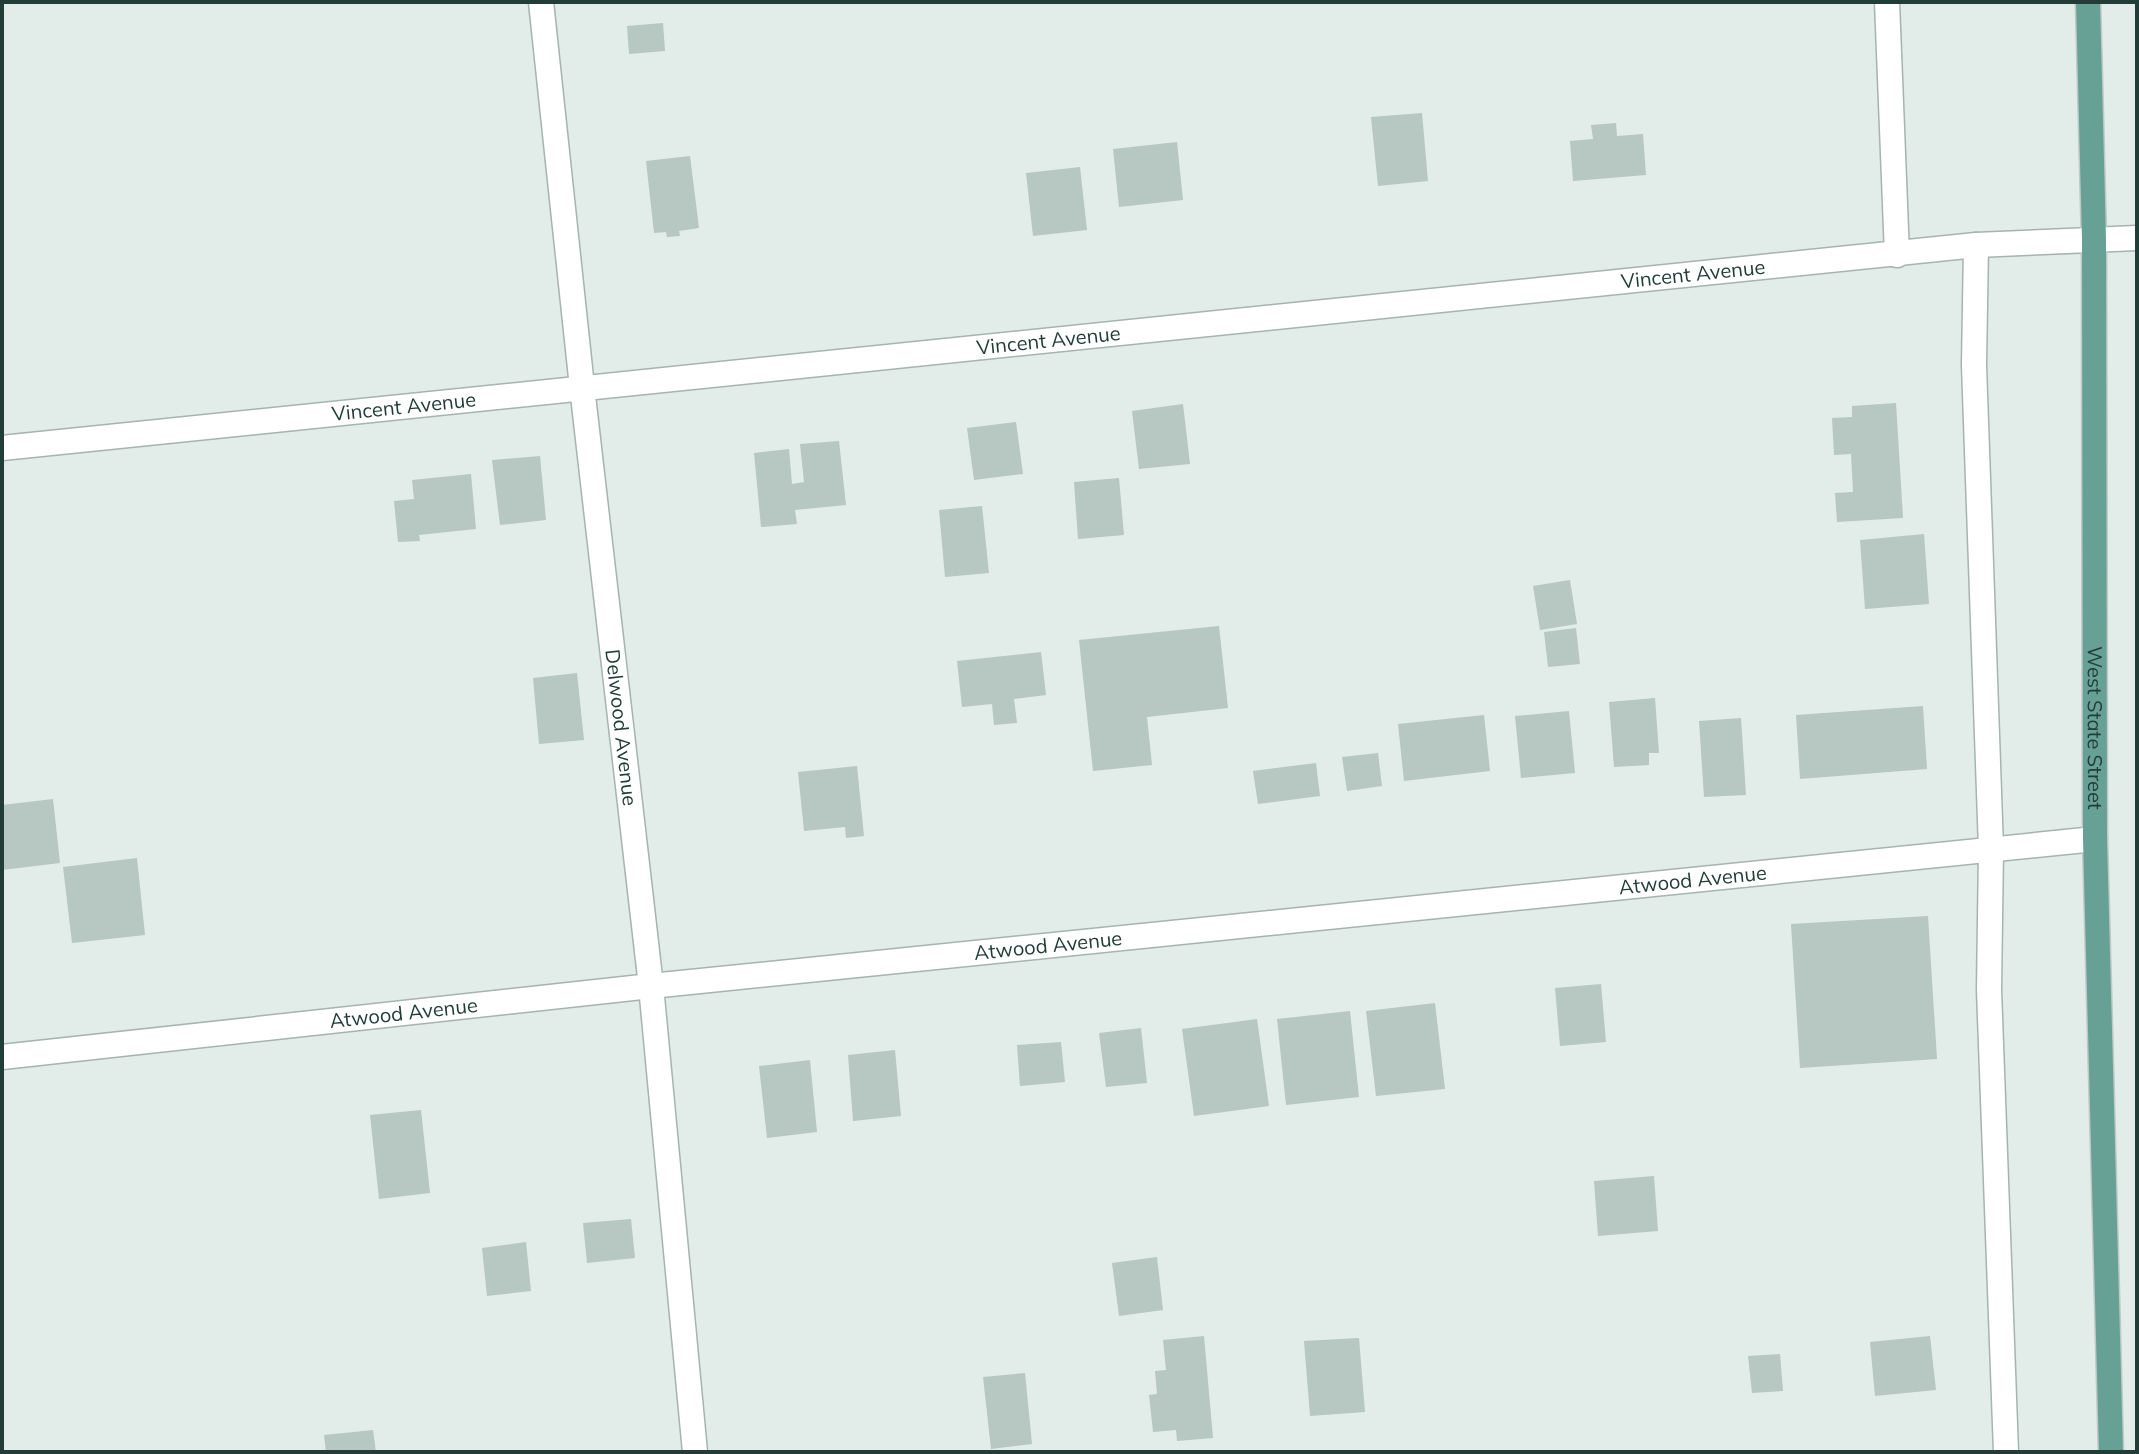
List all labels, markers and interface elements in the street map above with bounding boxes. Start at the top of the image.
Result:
street label: Vincent Avenue [1620,254,1766,293]
street label: Vincent Avenue [975,320,1122,360]
street label: Vincent Avenue [331,386,477,426]
street label: West State Street [2083,646,2108,810]
street label: Delwood Avenue [600,648,643,807]
street label: Atwood Avenue [1617,859,1768,899]
street label: Atwood Avenue [973,925,1123,965]
street label: Atwood Avenue [328,992,479,1033]

